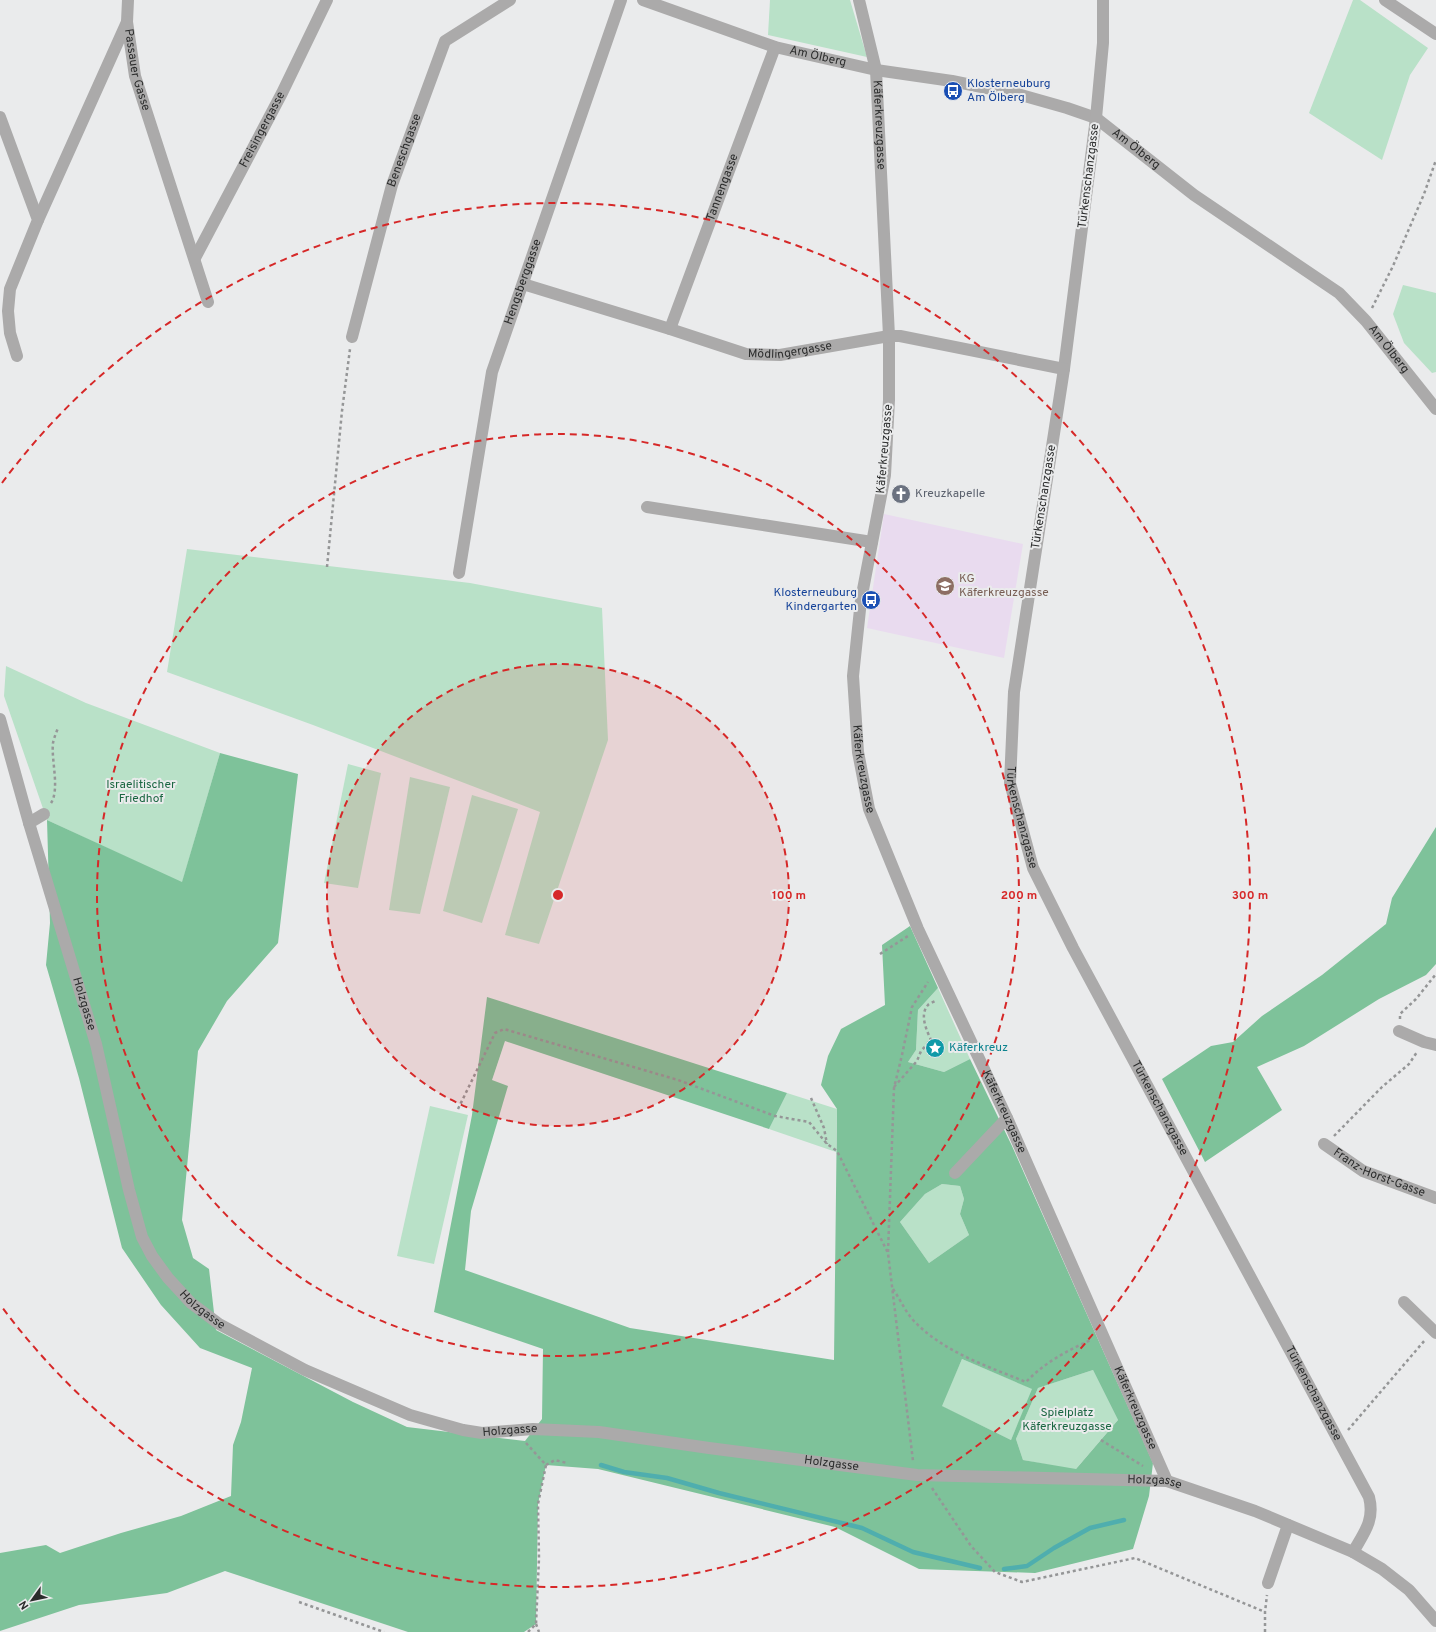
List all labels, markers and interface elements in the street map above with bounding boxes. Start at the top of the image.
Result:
street label: Passauer Gasse [120,28,154,113]
street label: Am Ölberg [788,43,848,71]
place label: Klosterneuburg Am Ölberg [967,76,1051,106]
street label: Käferkreuzgasse [869,80,889,170]
bus stop icon: Klosterneuburg Am Ölberg [942,80,964,102]
street label: Freisingergasse [236,89,289,171]
street label: Beneschgasse [384,112,426,189]
street label: Türkenschanzgasse [1075,123,1103,229]
street label: Am Ölberg [1108,125,1163,173]
street label: Tannengasse [703,152,743,223]
street label: Hengsberggasse [501,237,545,327]
street label: Am Ölberg [1364,322,1413,377]
street label: Mödlingergasse [748,338,833,363]
street label: Käferkreuzgasse [873,404,897,494]
street label: Türkenschanzgasse [1028,444,1060,550]
church icon: Kreuzkapelle [890,483,912,505]
place label: Kreuzkapelle [915,486,985,502]
place label: KG Käferkreuzgasse [959,571,1049,601]
school or university icon: KG Käferkreuzgasse [934,575,956,597]
place label: Klosterneuburg Kindergarten [773,585,857,615]
bus stop icon: Klosterneuburg Kindergarten [860,589,882,611]
street label: Käferkreuzgasse [848,724,878,816]
street label: Türkenschanzgasse [1002,766,1041,871]
park label: Israelitischer Friedhof [106,777,176,807]
centre of rings [551,888,565,902]
text: 100 m [772,888,806,904]
text: 200 m [1001,888,1037,904]
text: 300 m [1232,888,1268,904]
street label: Holzgasse [68,975,99,1033]
place icon: Käferkreuz [924,1037,946,1059]
place label: Käferkreuz [949,1040,1008,1056]
street label: Türkenschanzgasse [1127,1058,1192,1159]
street label: Käferkreuzgasse [978,1068,1030,1156]
street label: Franz-Horst-Gasse [1330,1145,1427,1201]
street label: Holzgasse [175,1287,228,1334]
street label: Türkenschanzgasse [1281,1343,1345,1444]
street label: Käferkreuzgasse [1109,1364,1160,1452]
park label: Spielplatz Käferkreuzgasse [1022,1405,1112,1435]
street label: Holzgasse [482,1421,538,1441]
street label: Holzgasse [803,1452,860,1475]
street label: Holzgasse [1127,1472,1184,1493]
north arrow [12,1580,52,1620]
text: N [16,1598,32,1612]

